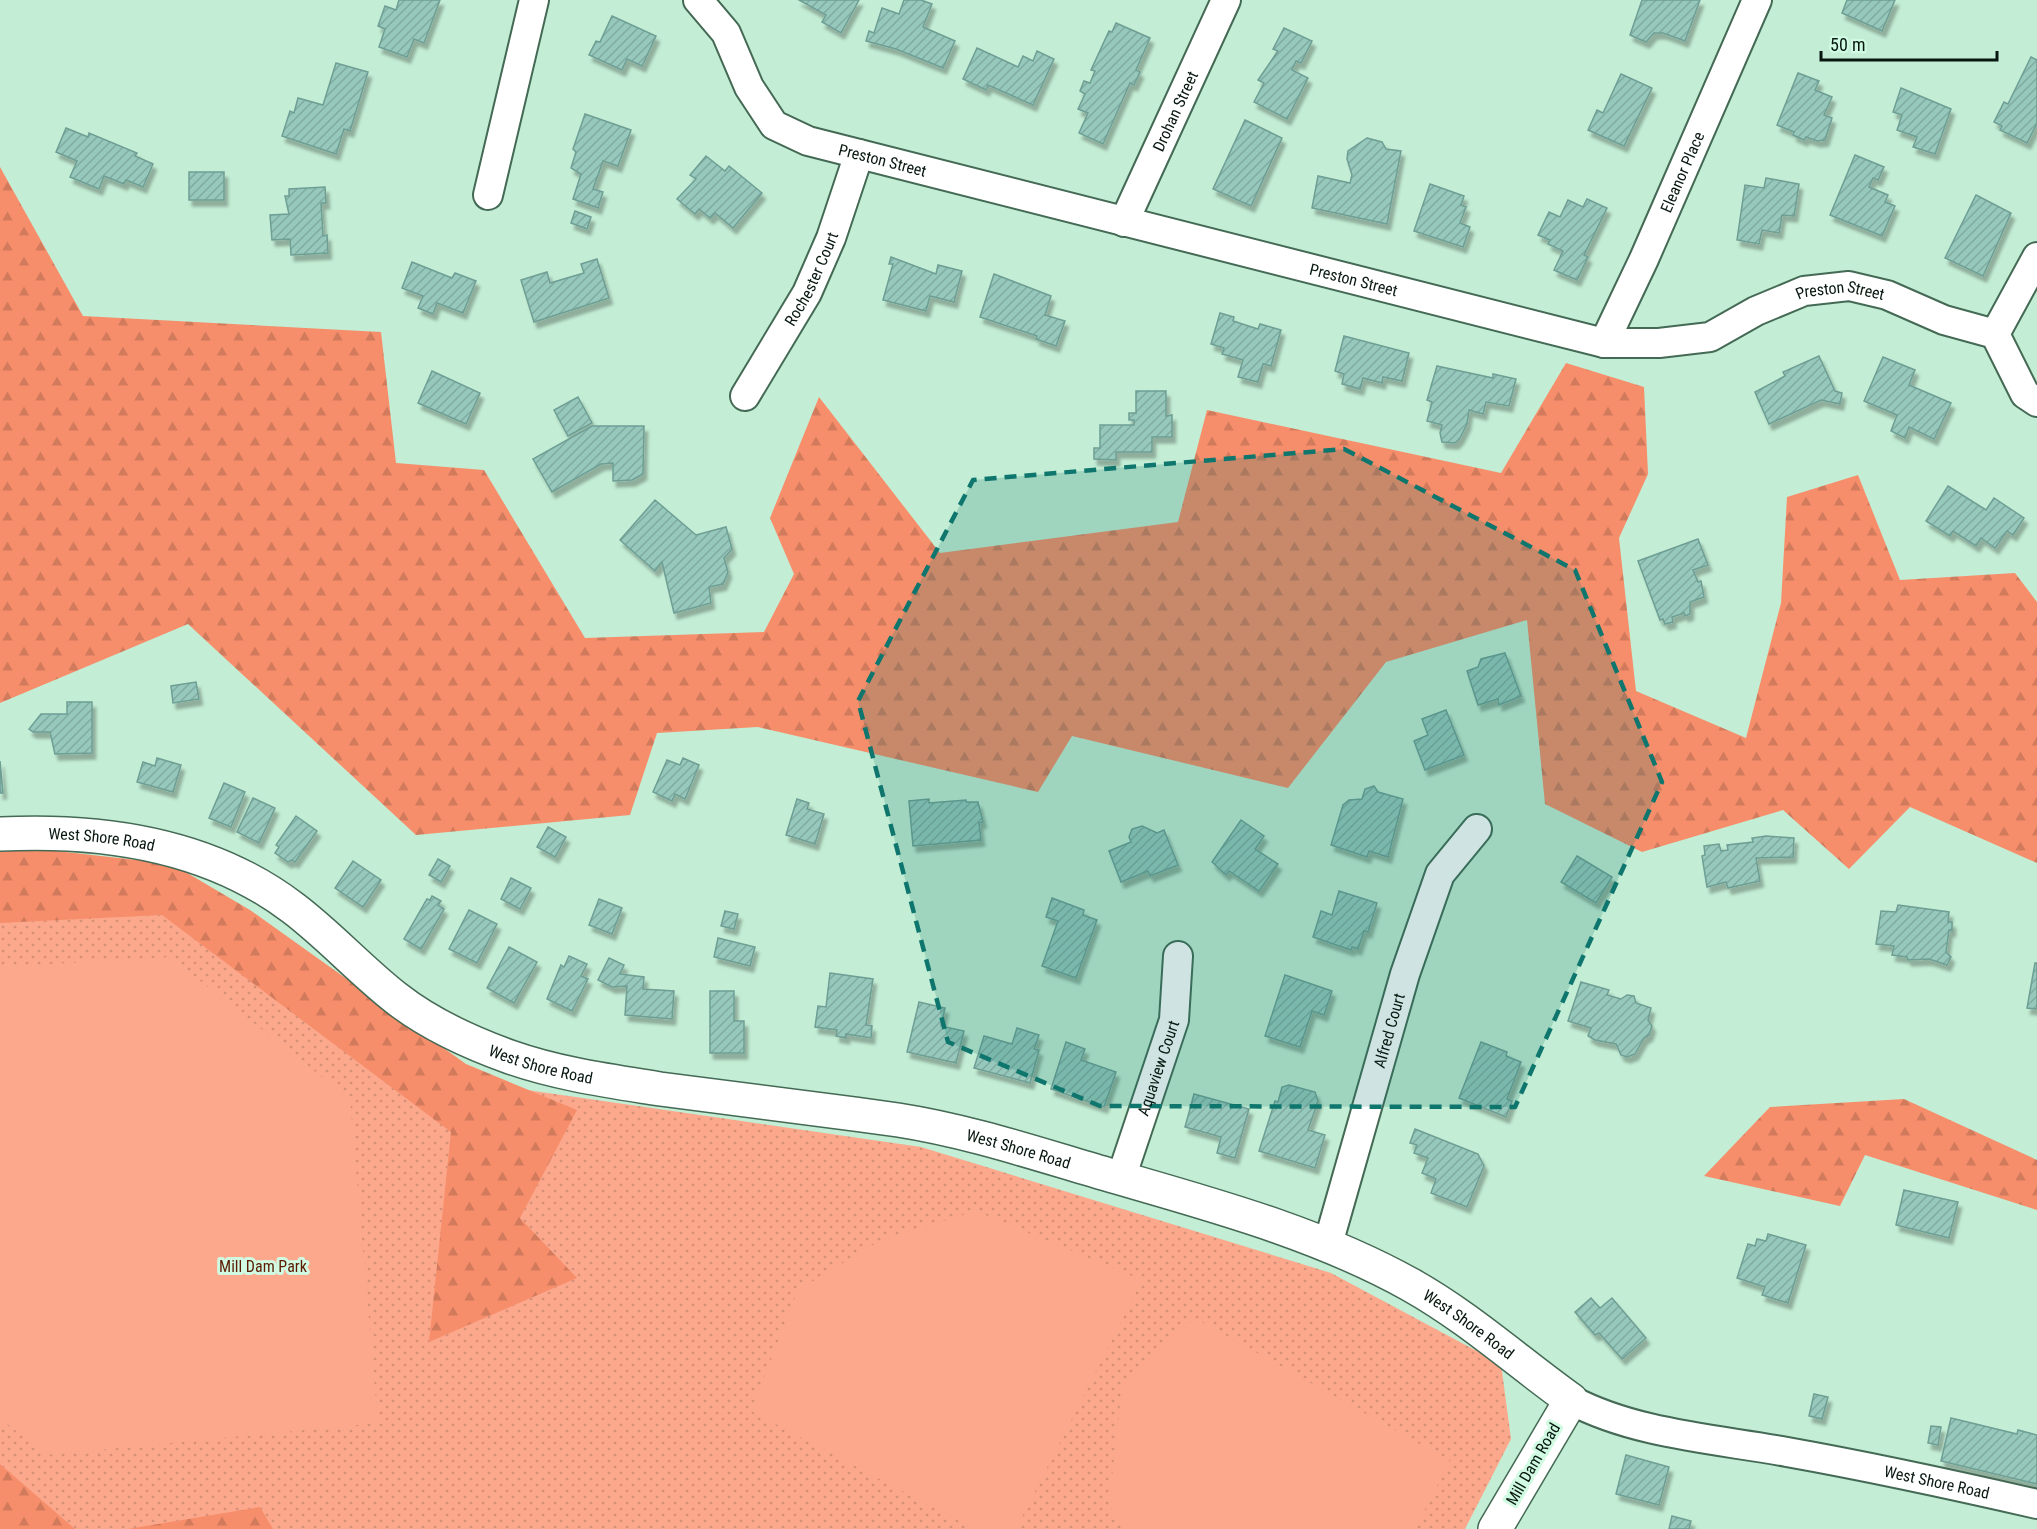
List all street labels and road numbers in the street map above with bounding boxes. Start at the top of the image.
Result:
street label: Drohan Street [1148,68,1202,154]
street label: Eleanor Place [1656,129,1708,215]
street label: Preston Street [837,140,929,180]
street label: Rochester Court [780,229,842,329]
street label: Preston Street [1308,259,1400,300]
street label: Preston Street [1793,276,1887,304]
street label: West Shore Road [48,824,157,855]
street label: Alfred Court [1369,991,1409,1070]
street label: Aquaview Court [1133,1018,1183,1118]
street label: West Shore Road [486,1040,594,1087]
street label: West Shore Road [965,1125,1073,1173]
street label: West Shore Road [1420,1285,1518,1363]
street label: Mill Dam Road [1502,1420,1564,1508]
street label: West Shore Road [1883,1461,1991,1502]

